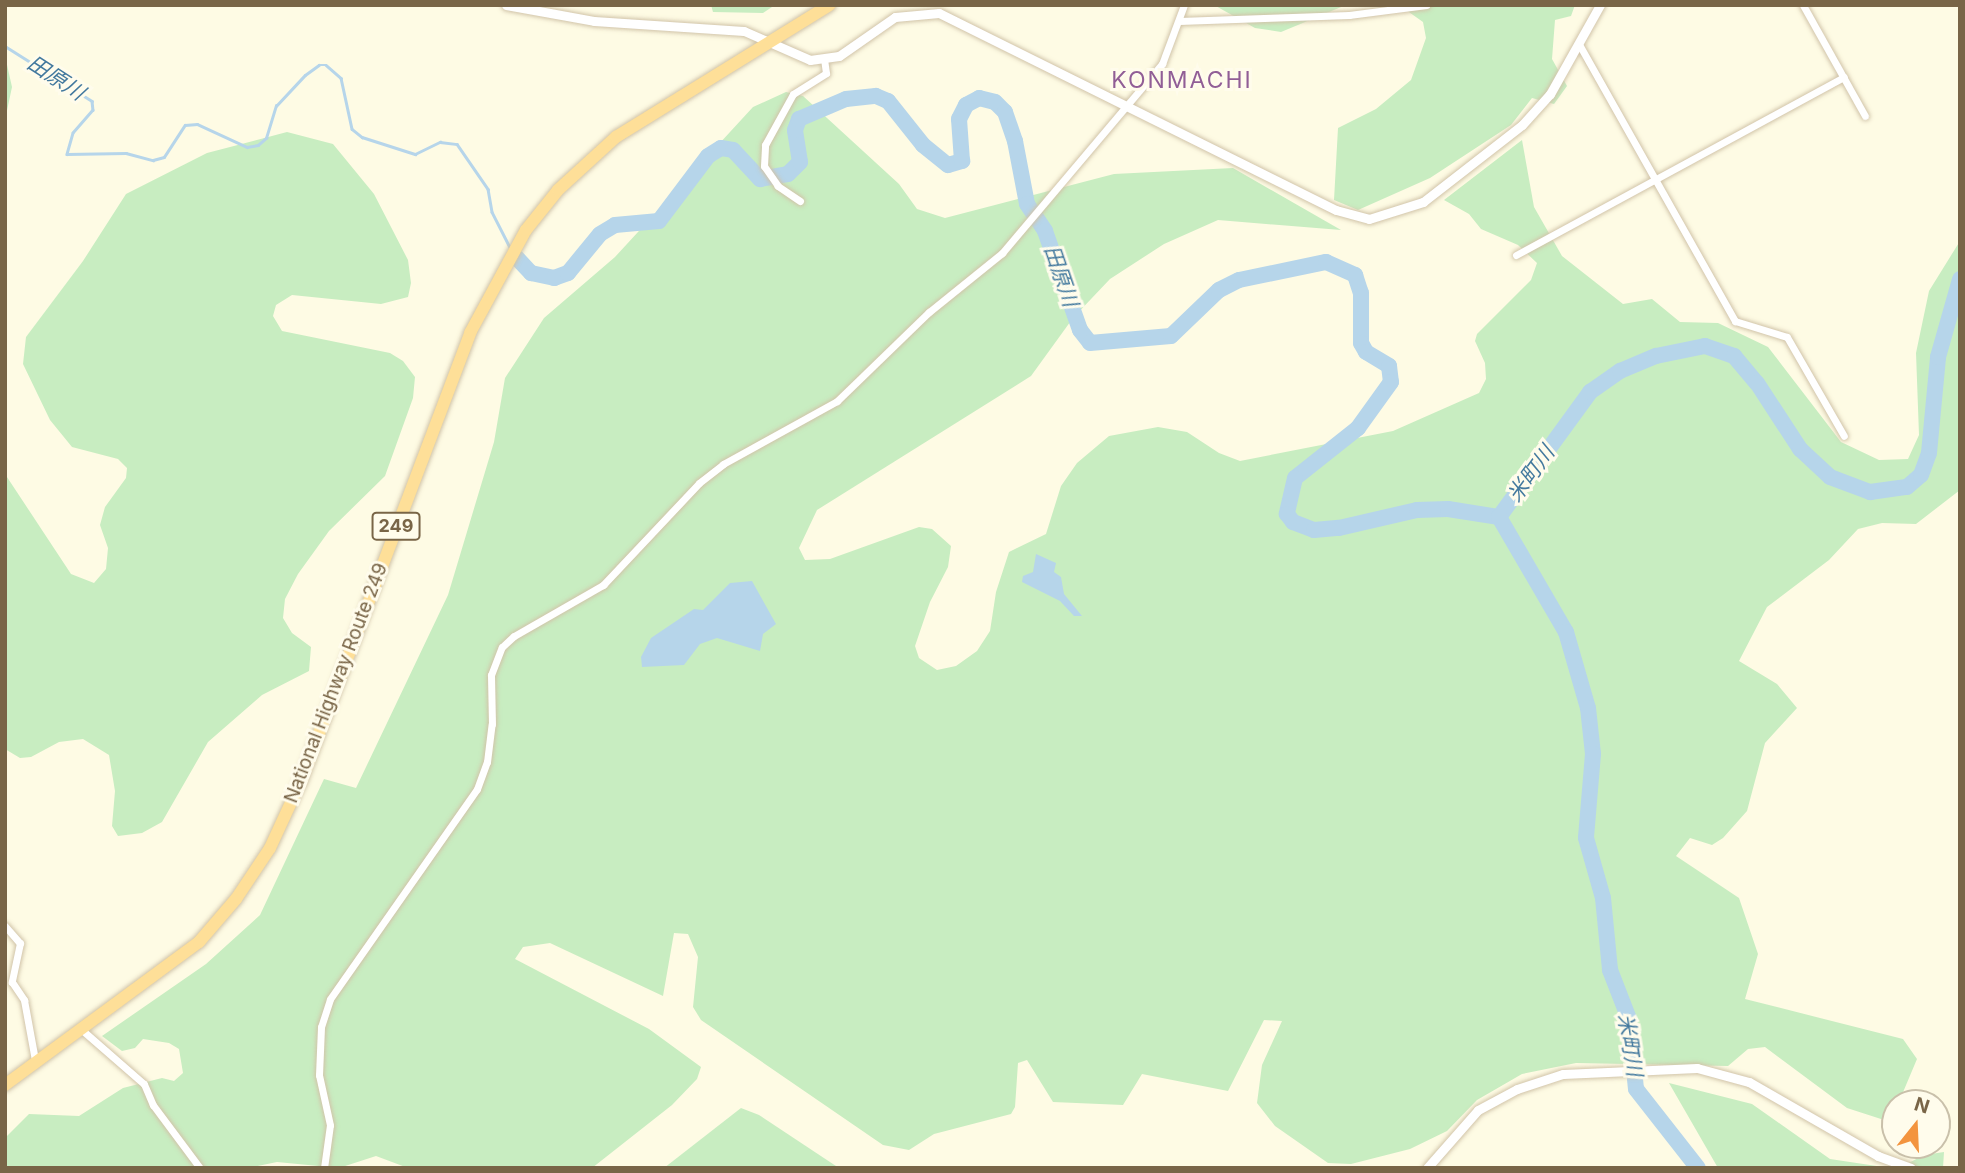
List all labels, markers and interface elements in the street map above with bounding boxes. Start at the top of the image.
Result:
water label: 田原川 [23,50,89,106]
district label: KONMACHI [1112,66,1252,94]
water label: 田原川 [1039,242,1083,310]
water label: 米町川 [1502,441,1560,507]
road number: 249 [372,512,420,540]
street label: National Highway Route 249 [280,560,392,806]
water label: 米町川 [1613,1012,1647,1078]
north arrow [1881,1089,1951,1159]
text: N [1912,1092,1932,1119]

